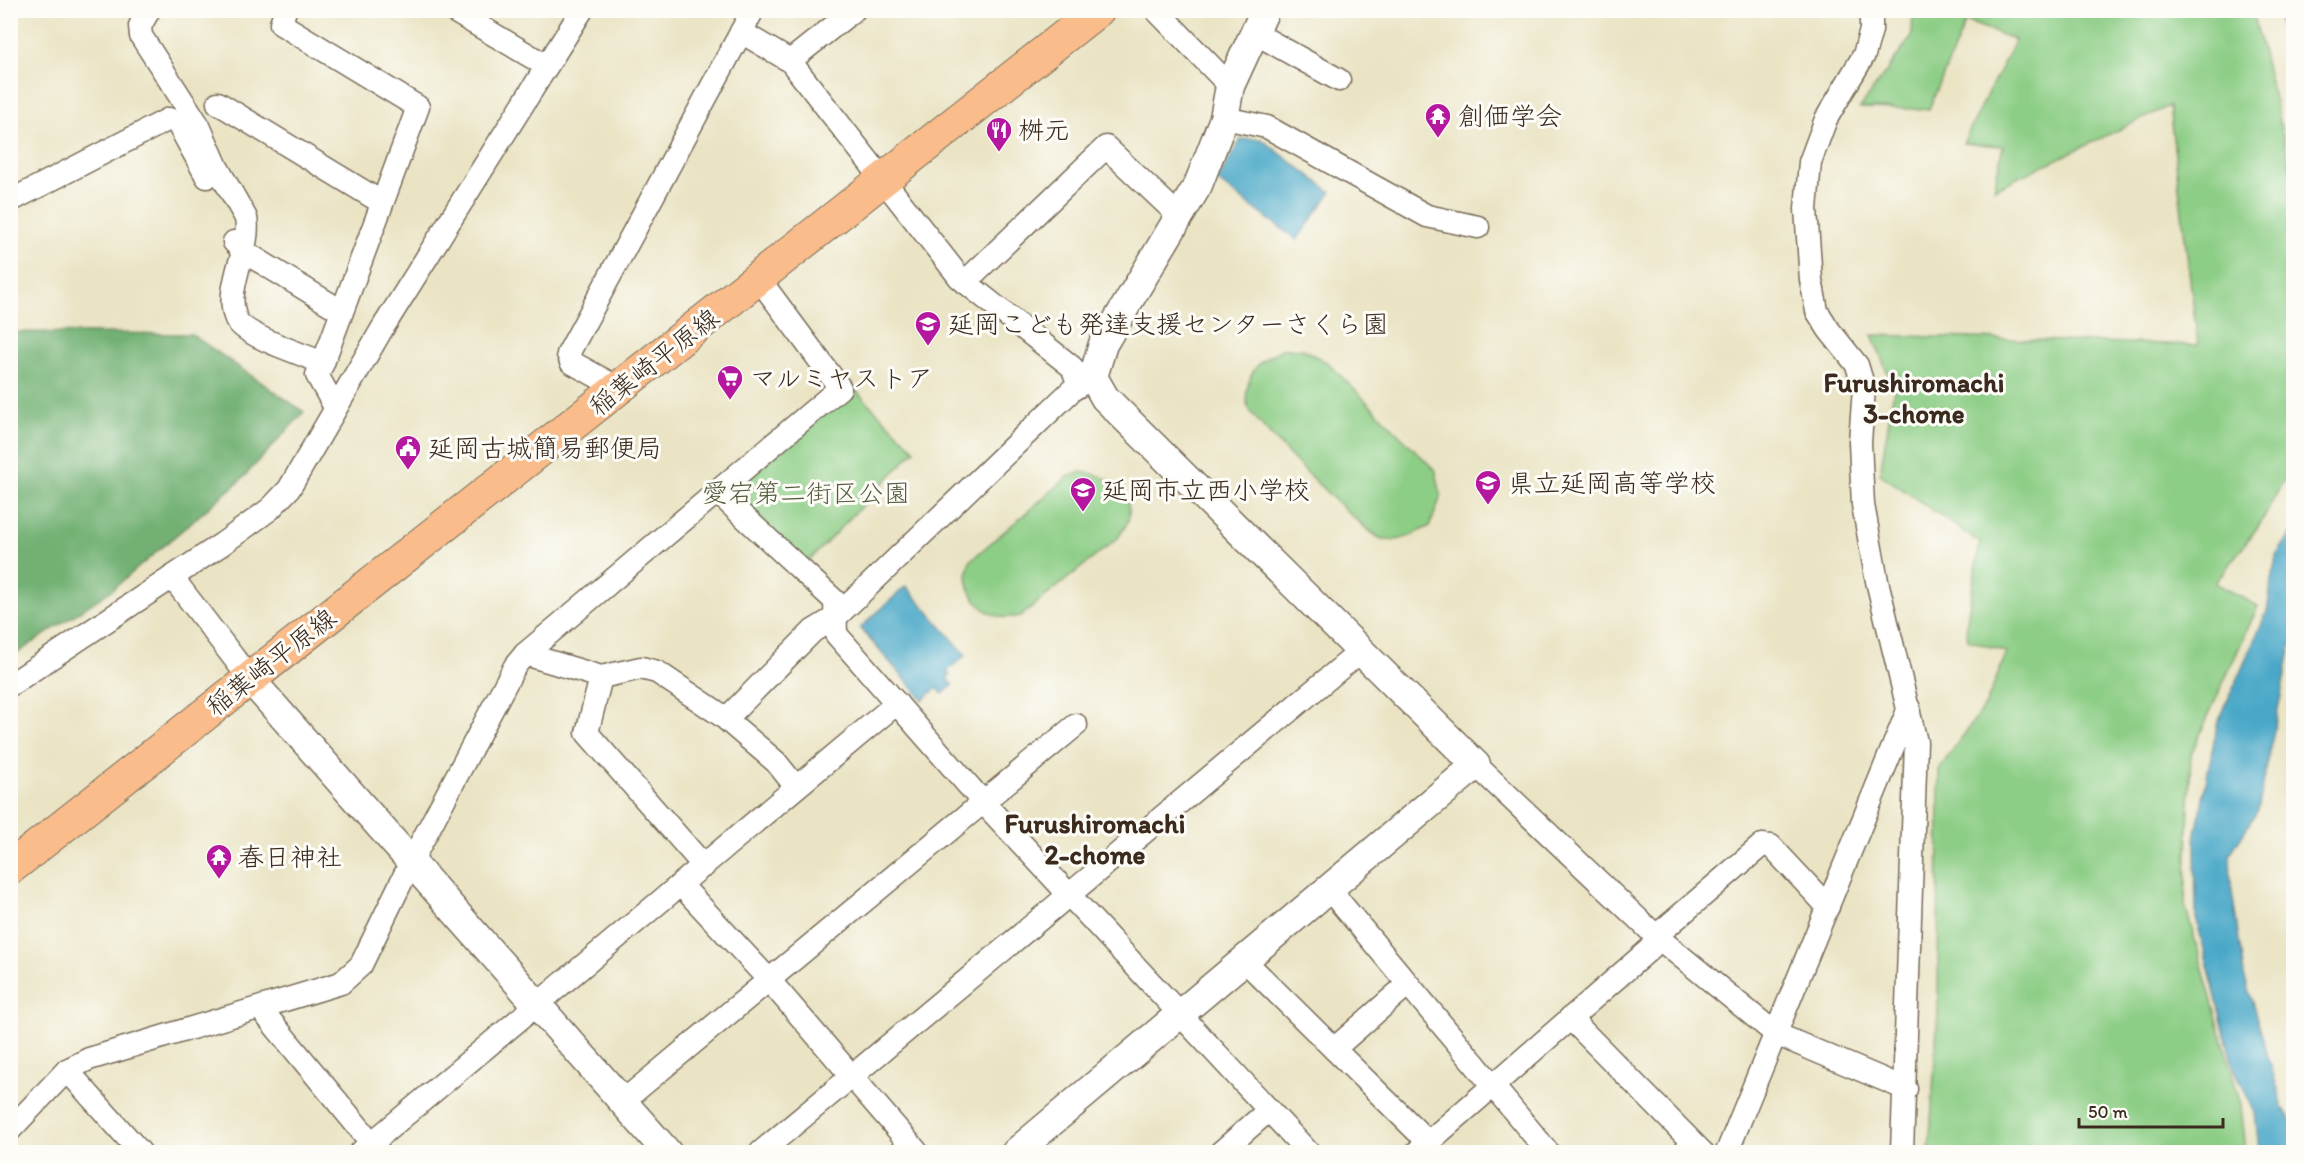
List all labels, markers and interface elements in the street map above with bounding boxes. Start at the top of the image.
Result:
place label: 創価学会 [1458,100,1562,132]
temple icon: 創価学会 [1423,101,1453,139]
place label: 桝元 [1018,114,1070,146]
restaurant icon: 桝元 [984,115,1014,153]
street label: 稲葉崎平原線 [583,301,725,423]
place label: 延岡こども発達支援センターさくら園 [948,308,1388,340]
school or university icon: 延岡こども発達支援センターさくら園 [913,309,943,347]
place label: マルミヤストア [750,362,933,394]
supermarket icon: マルミヤストア [715,363,745,401]
district label: Furushiromachi 3-chome [1824,366,2004,430]
place label: 延岡古城簡易郵便局 [428,432,662,464]
public building icon: 延岡古城簡易郵便局 [393,433,423,471]
place label: 県立延岡高等学校 [1508,467,1716,499]
school or university icon: 県立延岡高等学校 [1473,468,1503,506]
place label: 延岡市立西小学校 [1102,474,1310,506]
school or university icon: 延岡市立西小学校 [1068,475,1098,513]
park label: 愛宕第二街区公園 [702,477,910,509]
street label: 稲葉崎平原線 [200,601,342,723]
district label: Furushiromachi 2-chome [1005,807,1185,871]
place label: 春日神社 [238,841,342,873]
temple icon: 春日神社 [204,842,234,880]
scale bar [2079,1091,2223,1129]
text: 50 m [2088,1101,2128,1123]

